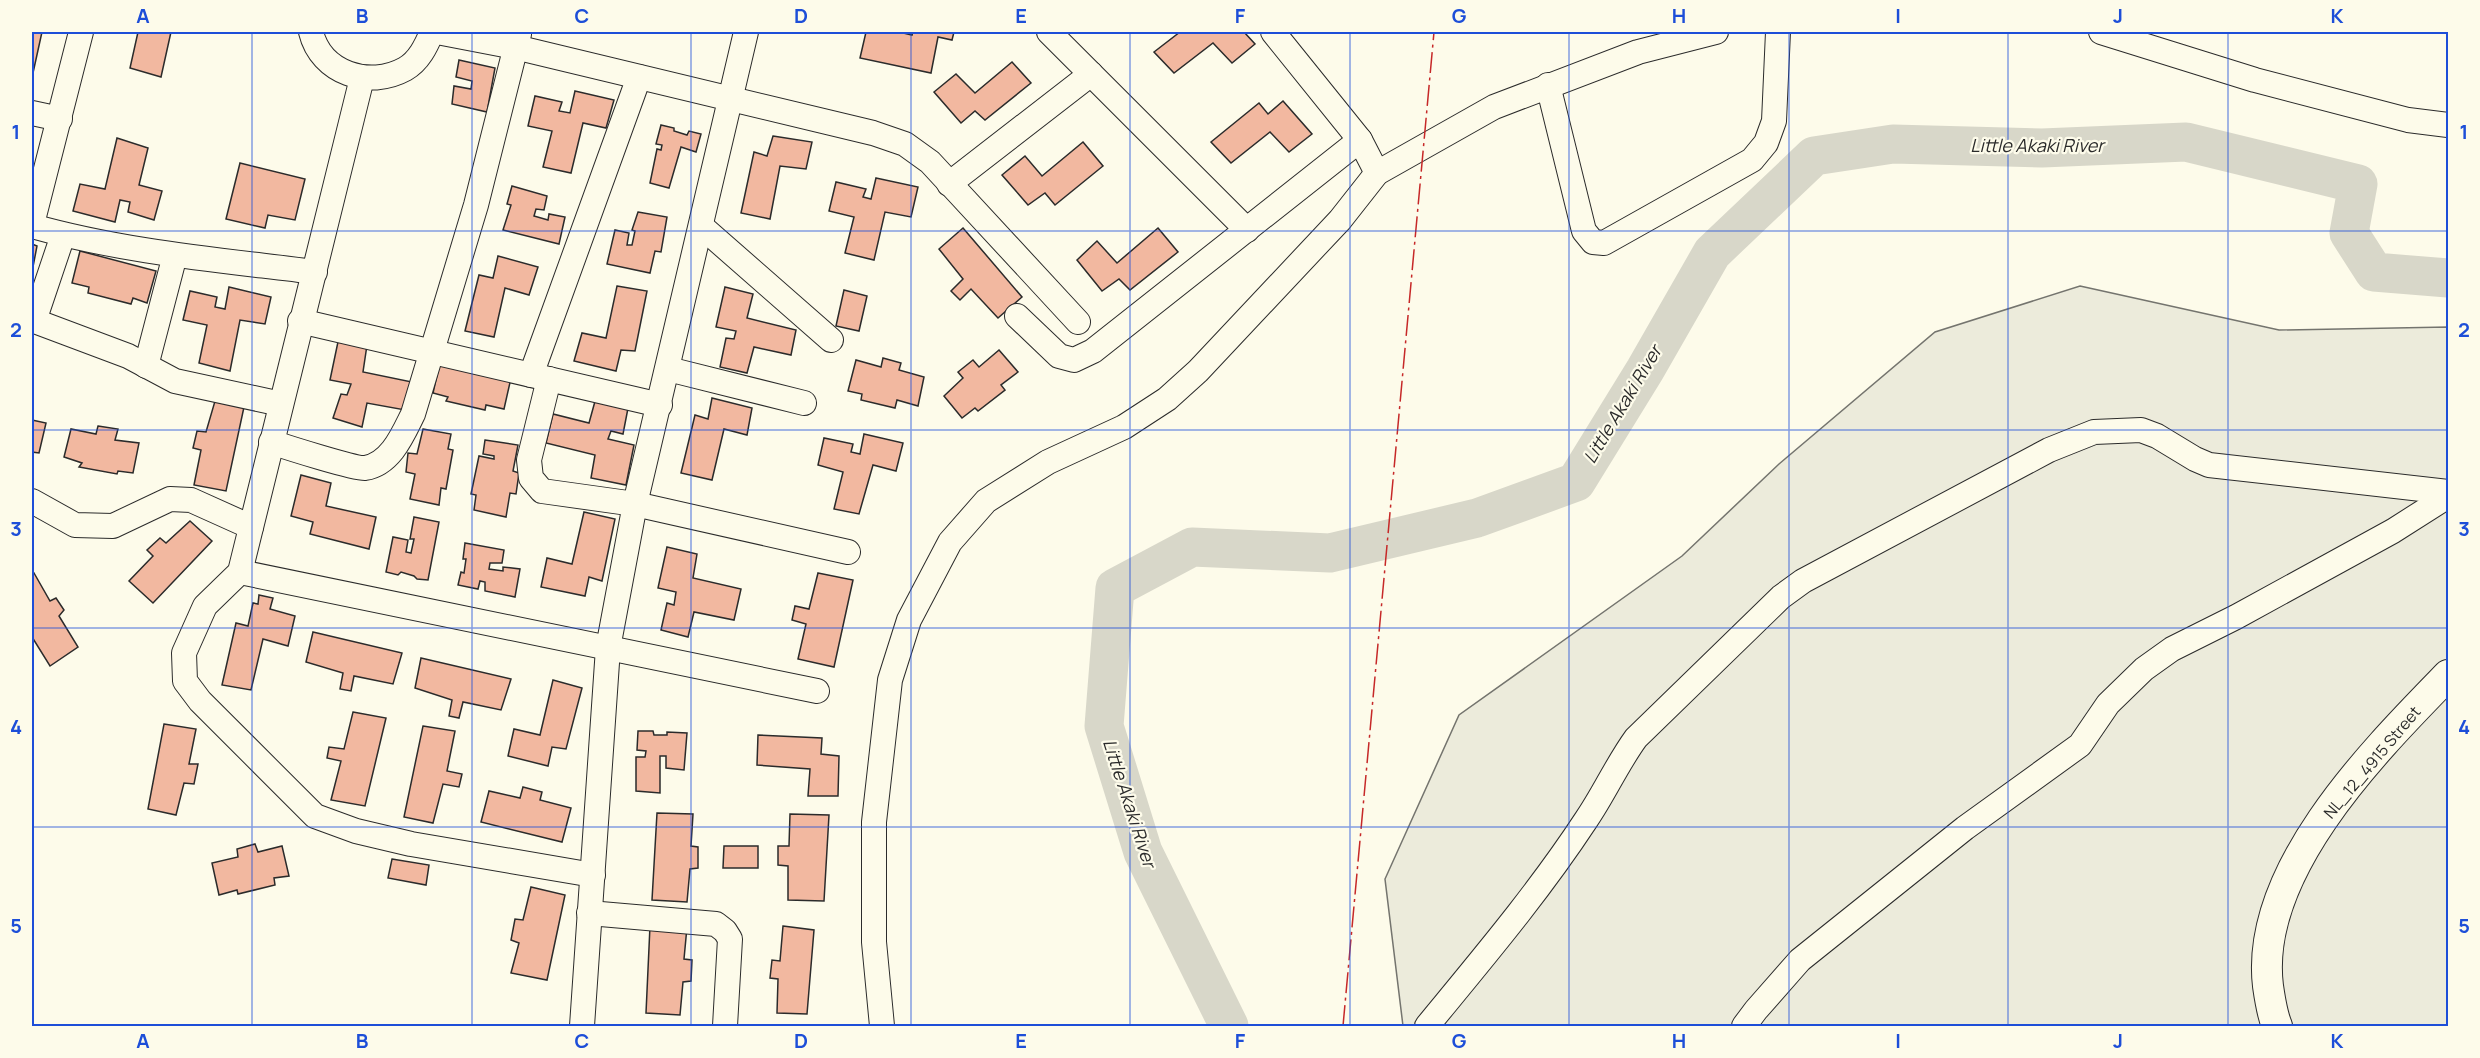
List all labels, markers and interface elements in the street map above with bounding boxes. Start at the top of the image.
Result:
text: A [136,2,150,29]
text: B [356,2,369,29]
text: C [575,2,589,29]
text: D [794,2,808,29]
text: E [1015,2,1027,29]
text: F [1235,2,1246,29]
text: G [1452,2,1467,29]
text: H [1672,2,1686,29]
text: I [1895,2,1901,29]
text: J [2113,2,2123,29]
text: K [2331,2,2344,29]
text: 1 [12,118,20,145]
text: 1 [2460,118,2468,145]
water label: Little Akaki River [1970,133,2106,157]
text: 2 [10,316,22,343]
text: 2 [2458,316,2470,343]
water label: Little Akaki River [1577,338,1668,467]
text: 3 [10,515,22,542]
text: 3 [2458,515,2470,542]
street label: NL_12_4915 Street [2318,701,2426,823]
text: 4 [10,713,22,740]
text: 4 [2458,713,2470,740]
water label: Little Akaki River [1098,736,1163,873]
text: 5 [10,912,22,939]
text: 5 [2458,912,2470,939]
text: A [136,1027,150,1054]
text: B [356,1027,369,1054]
text: C [575,1027,589,1054]
text: D [794,1027,808,1054]
text: E [1015,1027,1027,1054]
text: F [1235,1027,1246,1054]
text: G [1452,1027,1467,1054]
text: H [1672,1027,1686,1054]
text: I [1895,1027,1901,1054]
text: J [2113,1027,2123,1054]
text: K [2331,1027,2344,1054]

